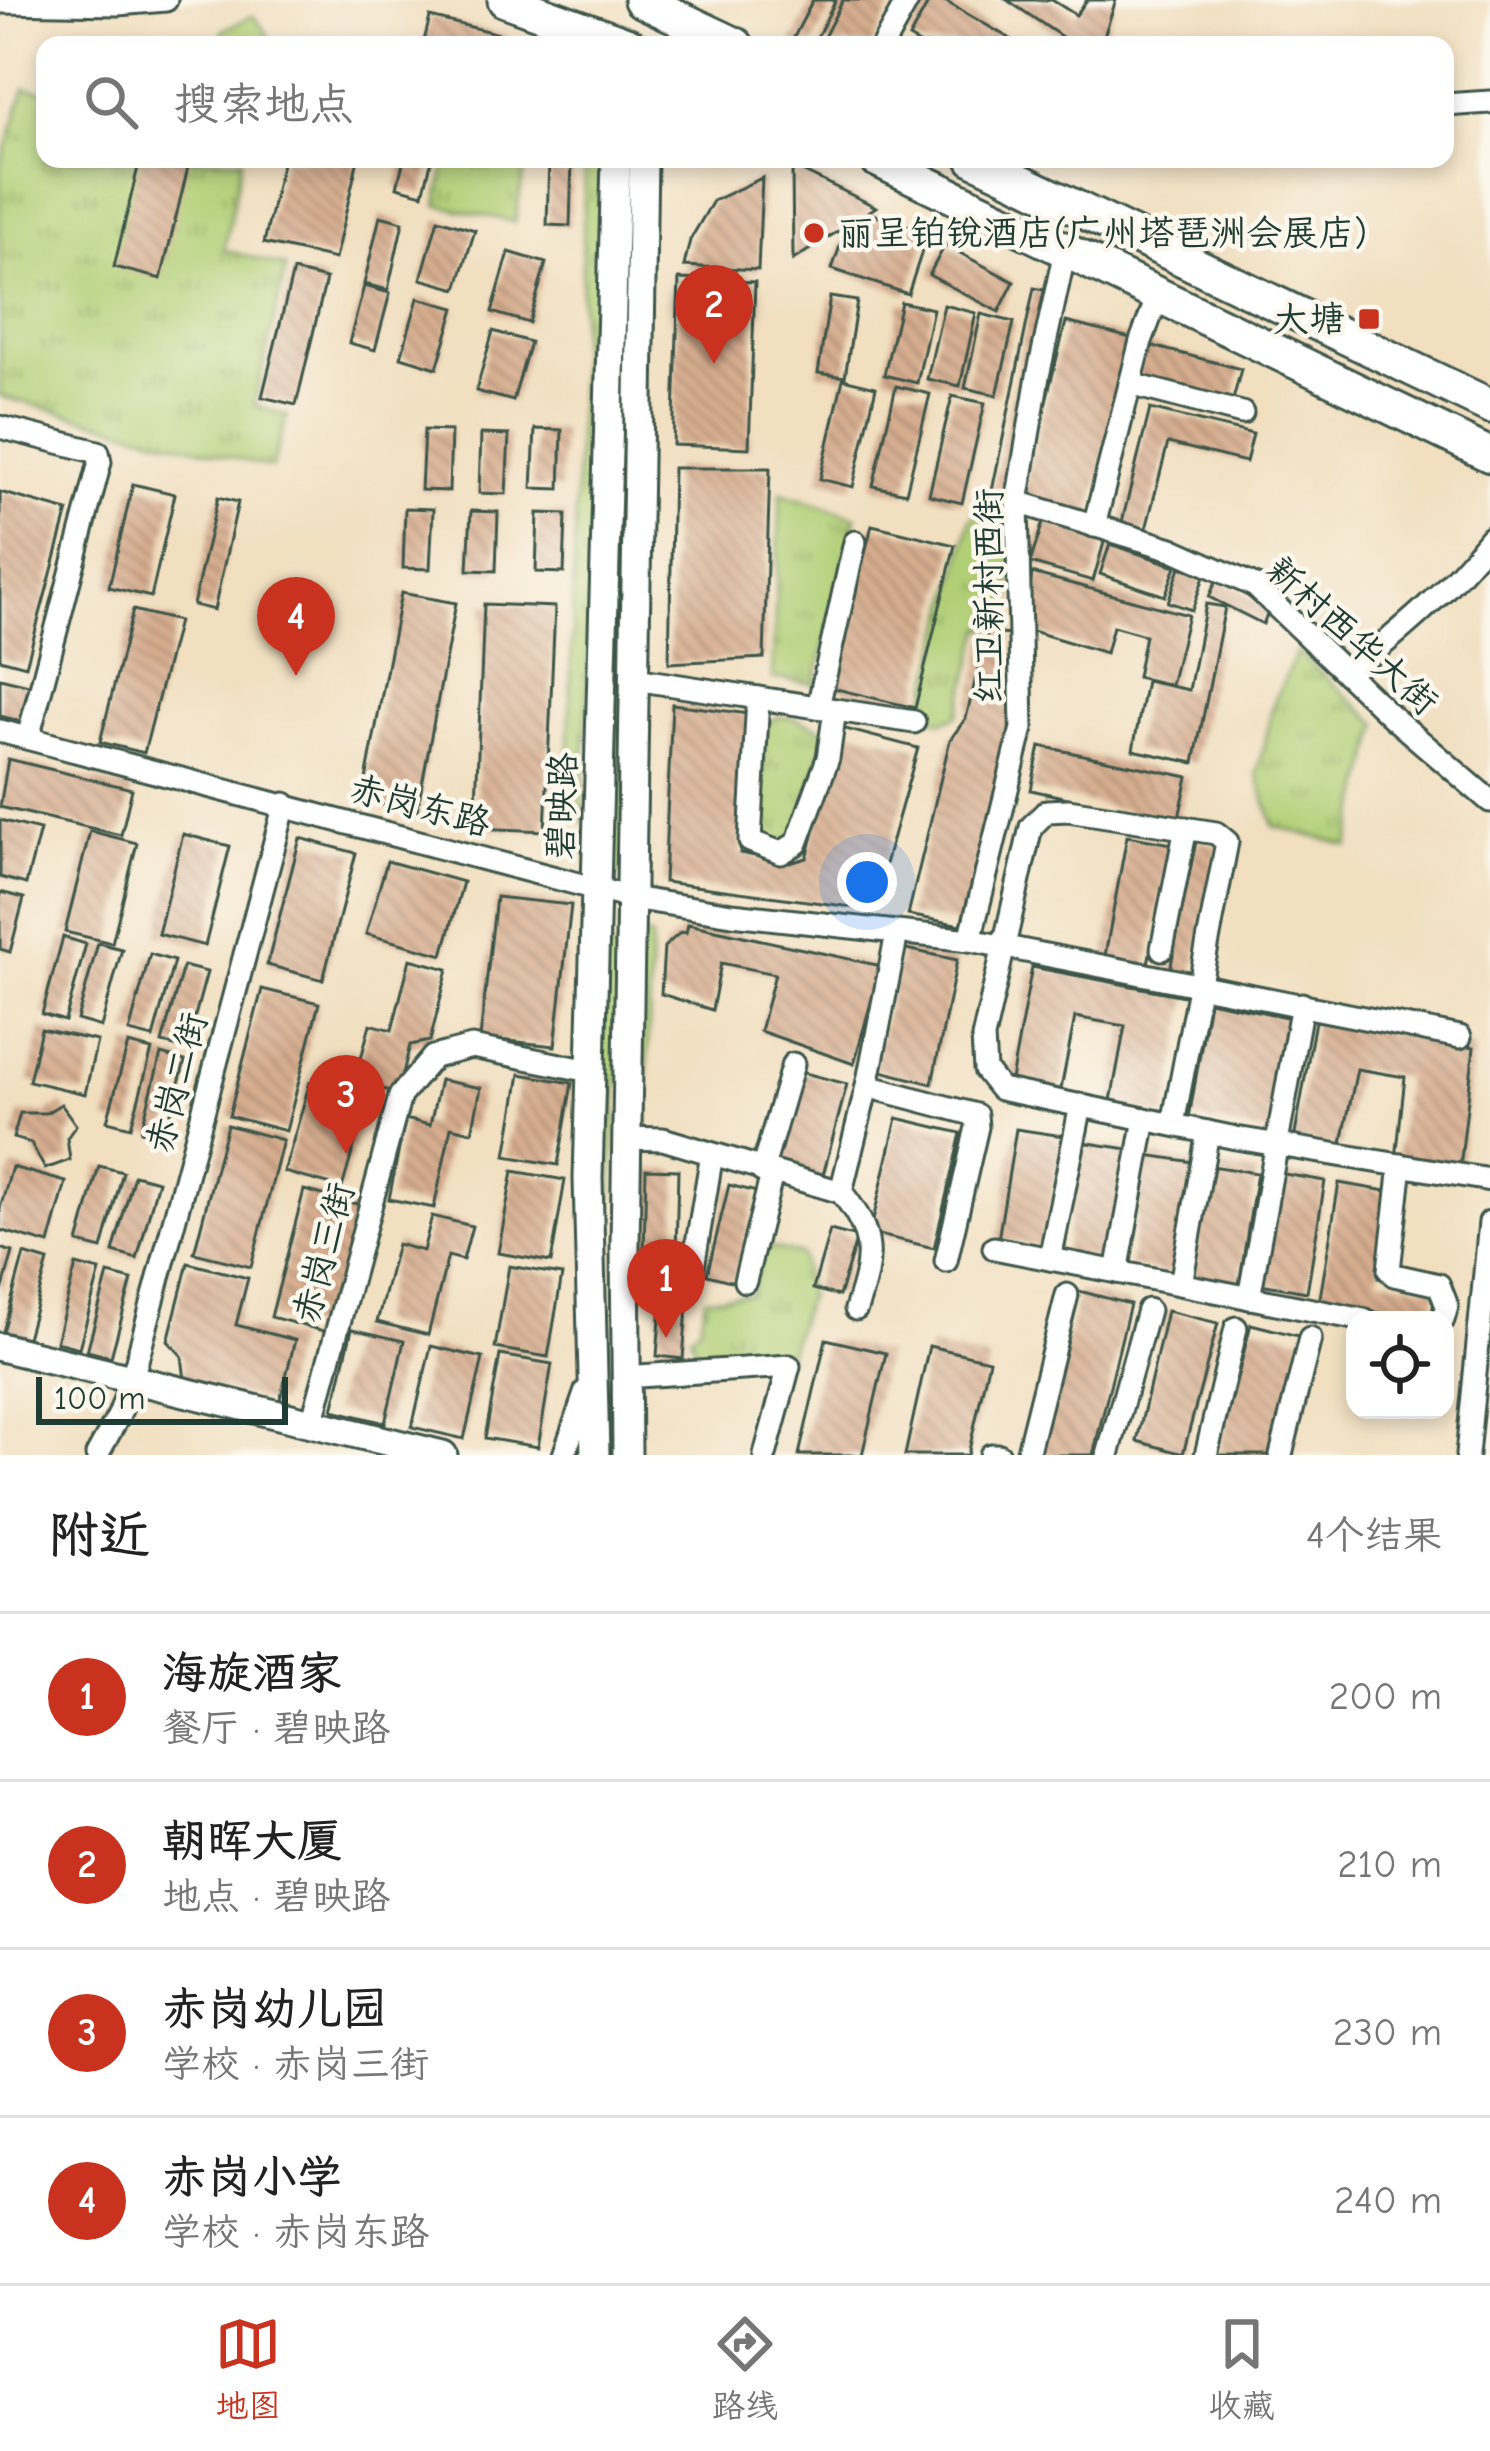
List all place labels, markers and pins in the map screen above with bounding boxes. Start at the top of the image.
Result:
place label: 丽呈铂锐酒店(广州塔琶洲会展店) [838,213,1367,254]
marker: 丽呈铂锐酒店(广州塔琶洲会展店) [801,220,827,246]
pin: 2 [675,265,753,364]
place label: 大塘 [1273,299,1345,340]
marker: 大塘 [1356,306,1382,332]
pin: 4 [257,577,335,676]
pin: 3 [307,1055,385,1154]
pin: 1 [627,1239,705,1338]

